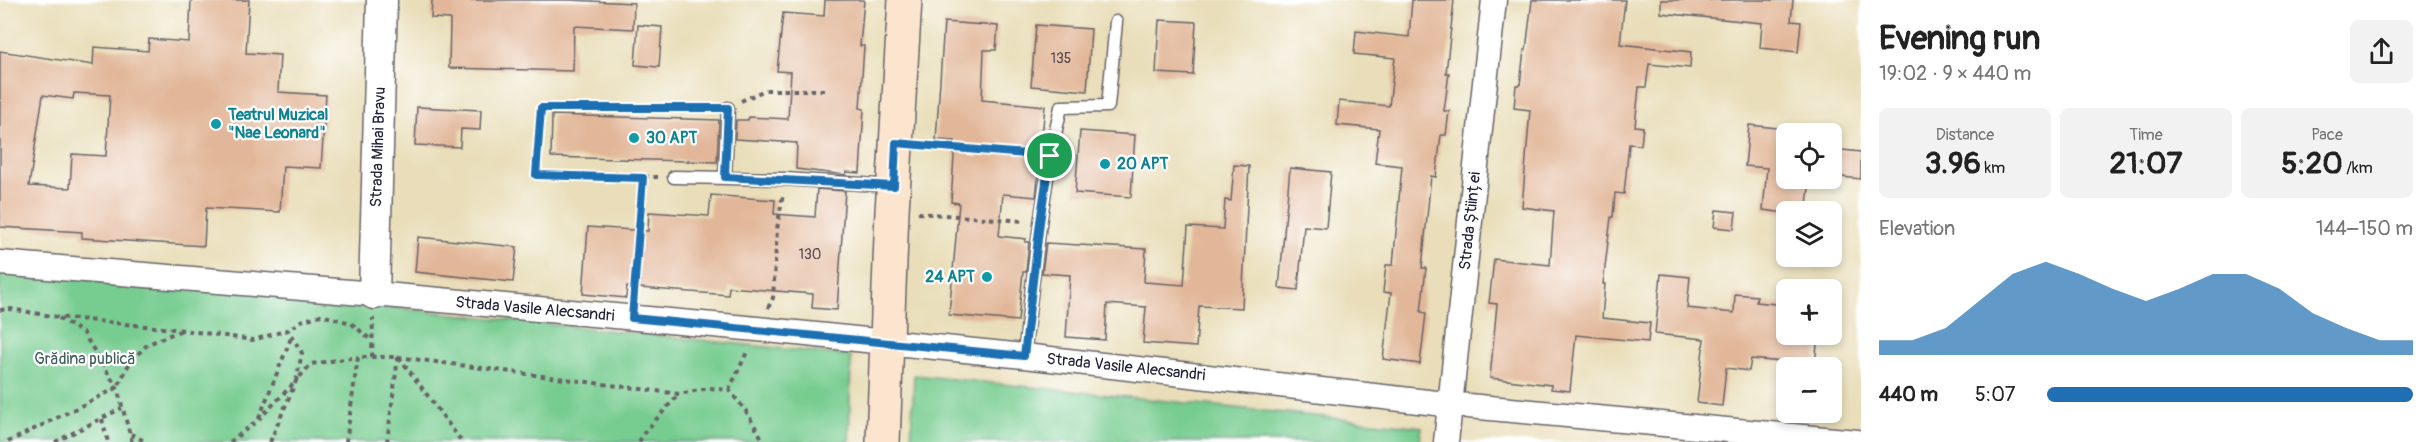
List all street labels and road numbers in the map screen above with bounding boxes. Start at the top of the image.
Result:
street label: Strada Mihai Bravu [366,86,390,208]
street label: Strada Științei [1455,171,1485,271]
street label: Strada Vasile Alecsandri [455,292,616,326]
street label: Strada Vasile Alecsandri [1046,349,1207,385]

